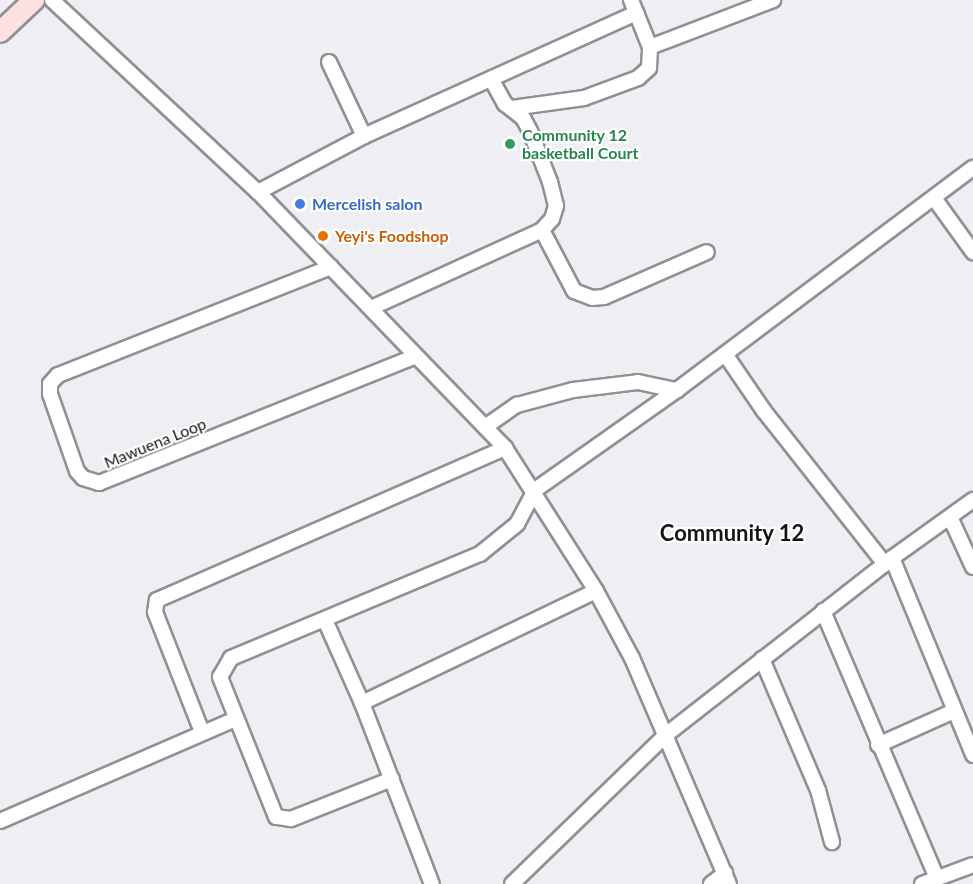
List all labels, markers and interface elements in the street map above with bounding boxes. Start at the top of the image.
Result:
place label: Community 12 basketball Court [522,125,638,163]
marker: Community 12 basketball Court [503,137,517,151]
place label: Mercelish salon [312,194,423,214]
marker: Mercelish salon [293,197,307,211]
place label: Yeyi's Foodshop [335,226,449,246]
marker: Yeyi's Foodshop [316,229,330,243]
street label: Mawuena Loop [101,414,209,472]
district label: Community 12 [660,520,804,546]

